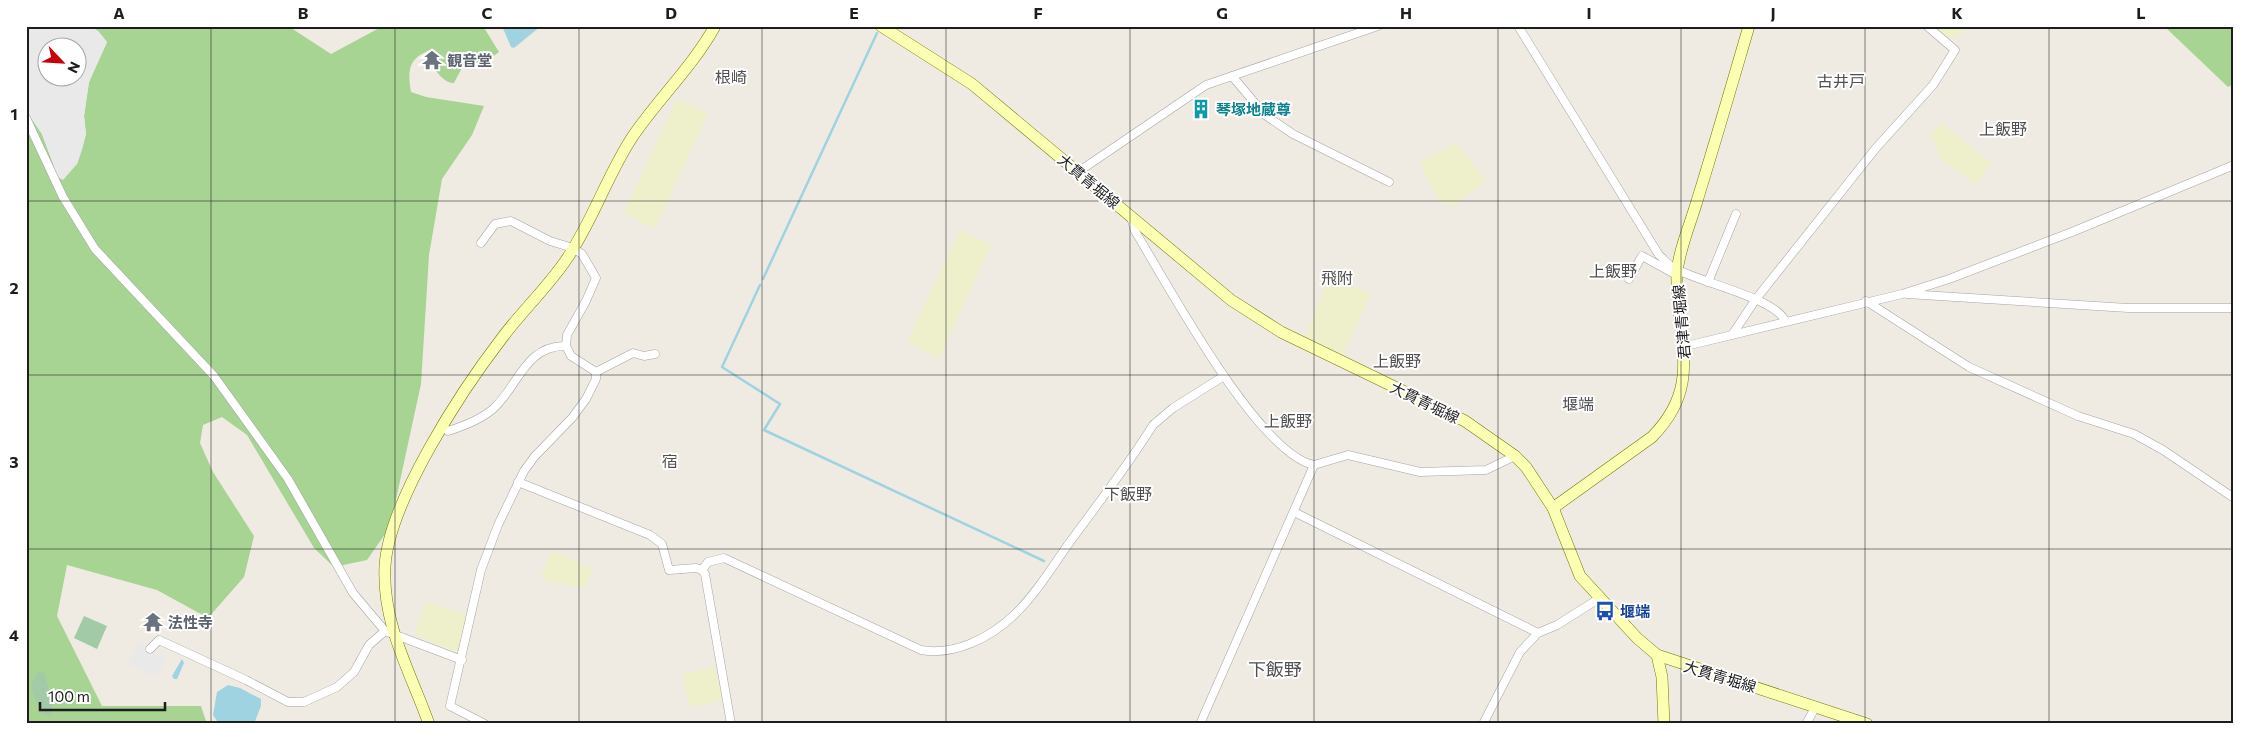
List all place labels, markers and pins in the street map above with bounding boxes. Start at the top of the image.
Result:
temple icon: 観音堂 [421,49,443,71]
place label: 観音堂 [447,51,492,69]
building icon: 琴塚地蔵尊 [1190,98,1212,120]
place label: 琴塚地蔵尊 [1216,100,1291,118]
bus stop icon: 堰端 [1594,600,1616,622]
place label: 堰端 [1620,602,1650,620]
temple icon: 法性寺 [142,611,164,633]
place label: 法性寺 [168,613,213,631]

